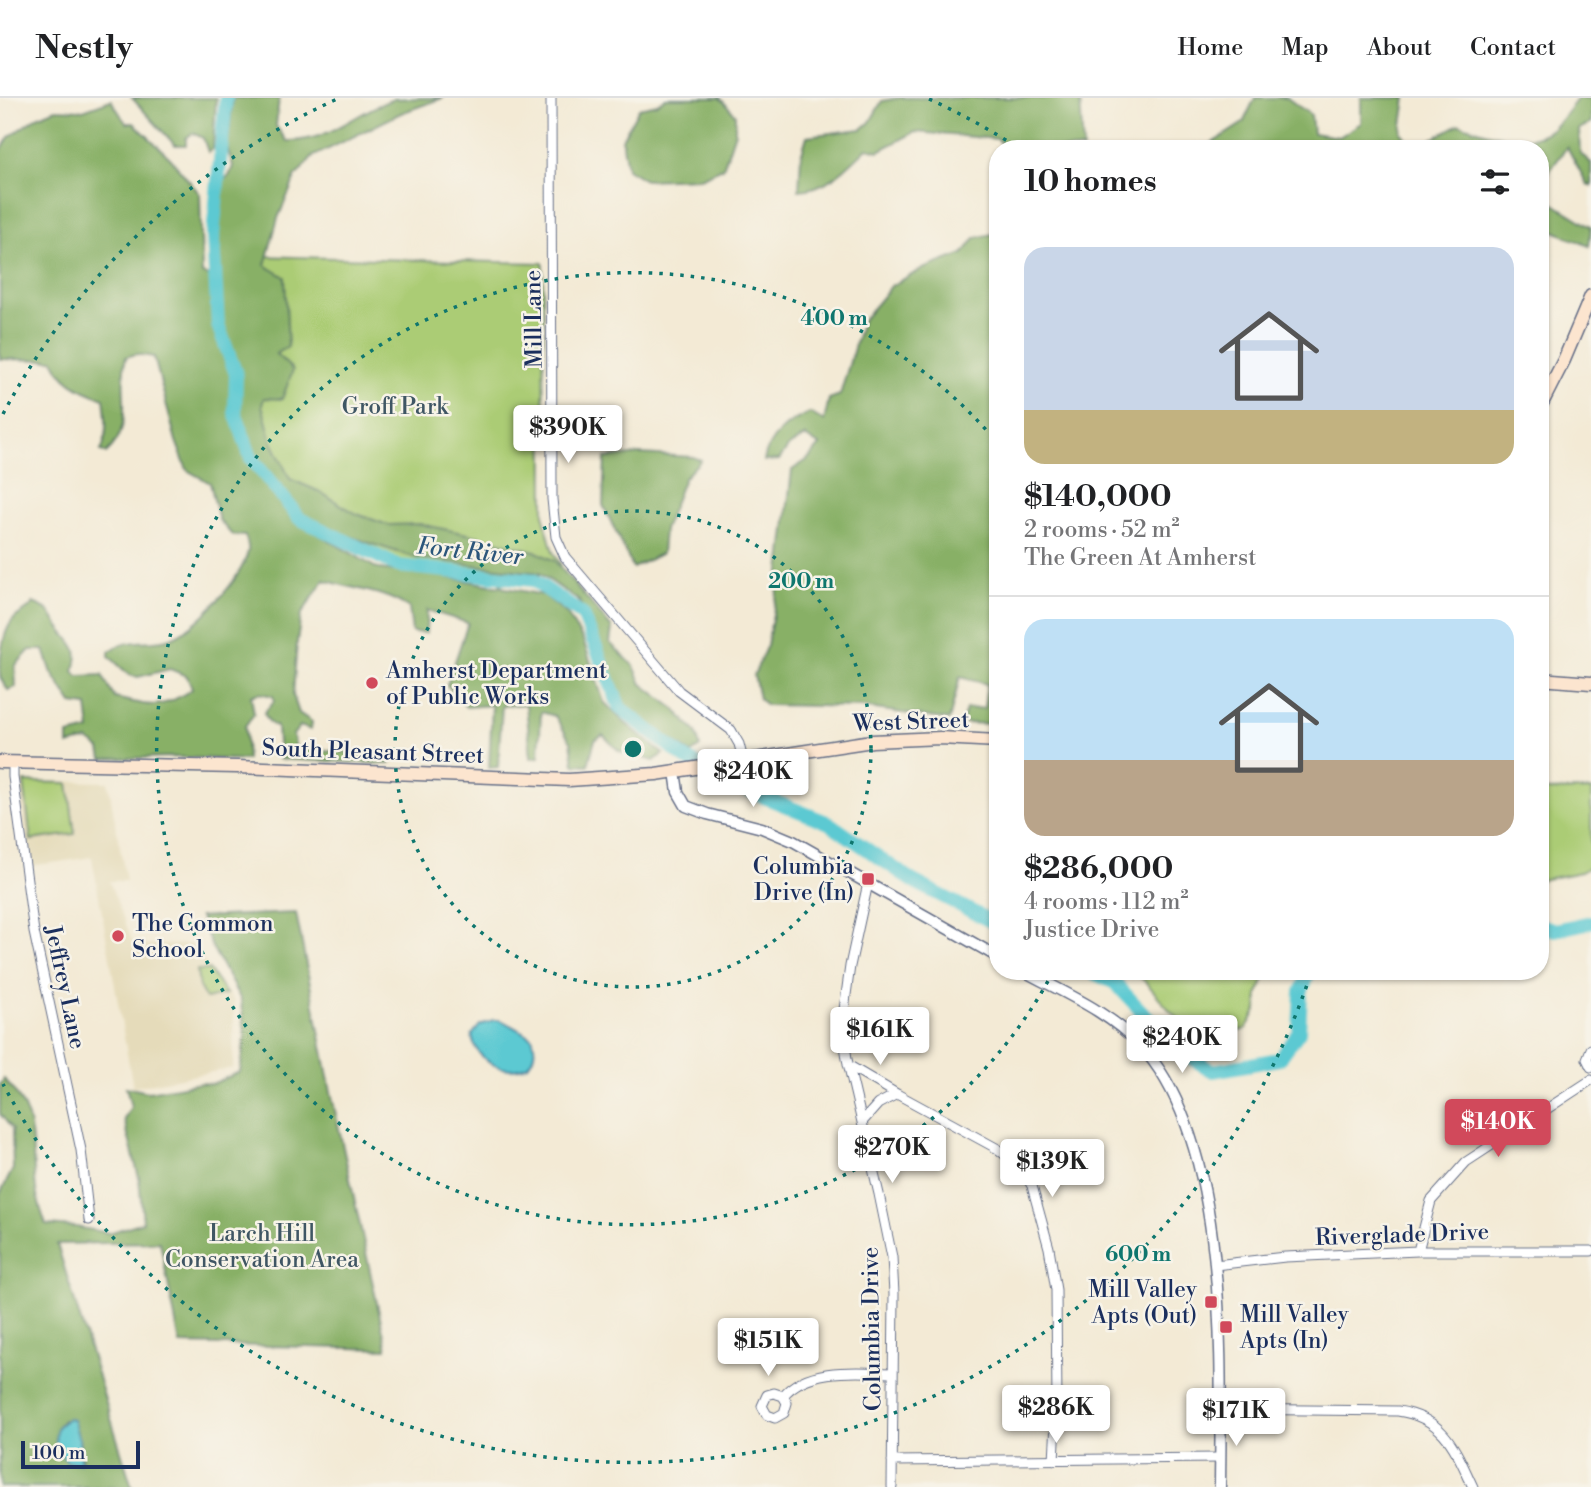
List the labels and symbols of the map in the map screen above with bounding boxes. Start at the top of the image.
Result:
street label: Mill Lane [519,270,549,368]
text: 400 m [800,306,868,332]
park label: Groff Park [342,393,449,421]
pin: $390K [519,406,617,465]
water label: Fort River [415,531,525,573]
text: 200 m [768,569,834,595]
place label: Amherst Department of Public Works [385,657,607,711]
marker: Amherst Department of Public Works [364,675,380,691]
street label: West Street [851,706,970,738]
street label: South Pleasant Street [261,734,485,770]
centre of rings [621,737,645,761]
pin: $240K [704,750,802,809]
place label: Columbia Drive (In) [753,853,854,907]
marker: Columbia Drive (In) [860,871,876,887]
place label: The Common School [132,910,274,964]
street label: Jeffrey Lane [38,922,92,1052]
marker: The Common School [110,928,126,944]
pin: $161K [831,1007,929,1067]
pin: $240K [1133,1016,1231,1075]
pin: $140K [1449,1100,1547,1159]
pin: $270K [843,1126,941,1185]
pin: $139K [1003,1140,1101,1199]
street label: Riverglade Drive [1314,1218,1490,1252]
park label: Larch Hill Conservation Area [165,1220,359,1274]
text: 600 m [1105,1242,1171,1268]
street label: Columbia Drive [857,1247,887,1411]
place label: Mill Valley Apts (Out) [1088,1276,1198,1330]
marker: Mill Valley Apts (Out) [1203,1294,1219,1310]
place label: Mill Valley Apts (In) [1239,1301,1350,1355]
pin: $151K [719,1318,817,1378]
marker: Mill Valley Apts (In) [1218,1319,1234,1335]
pin: $286K [1007,1386,1105,1445]
pin: $171K [1187,1388,1285,1448]
scale bar [21,1438,140,1470]

